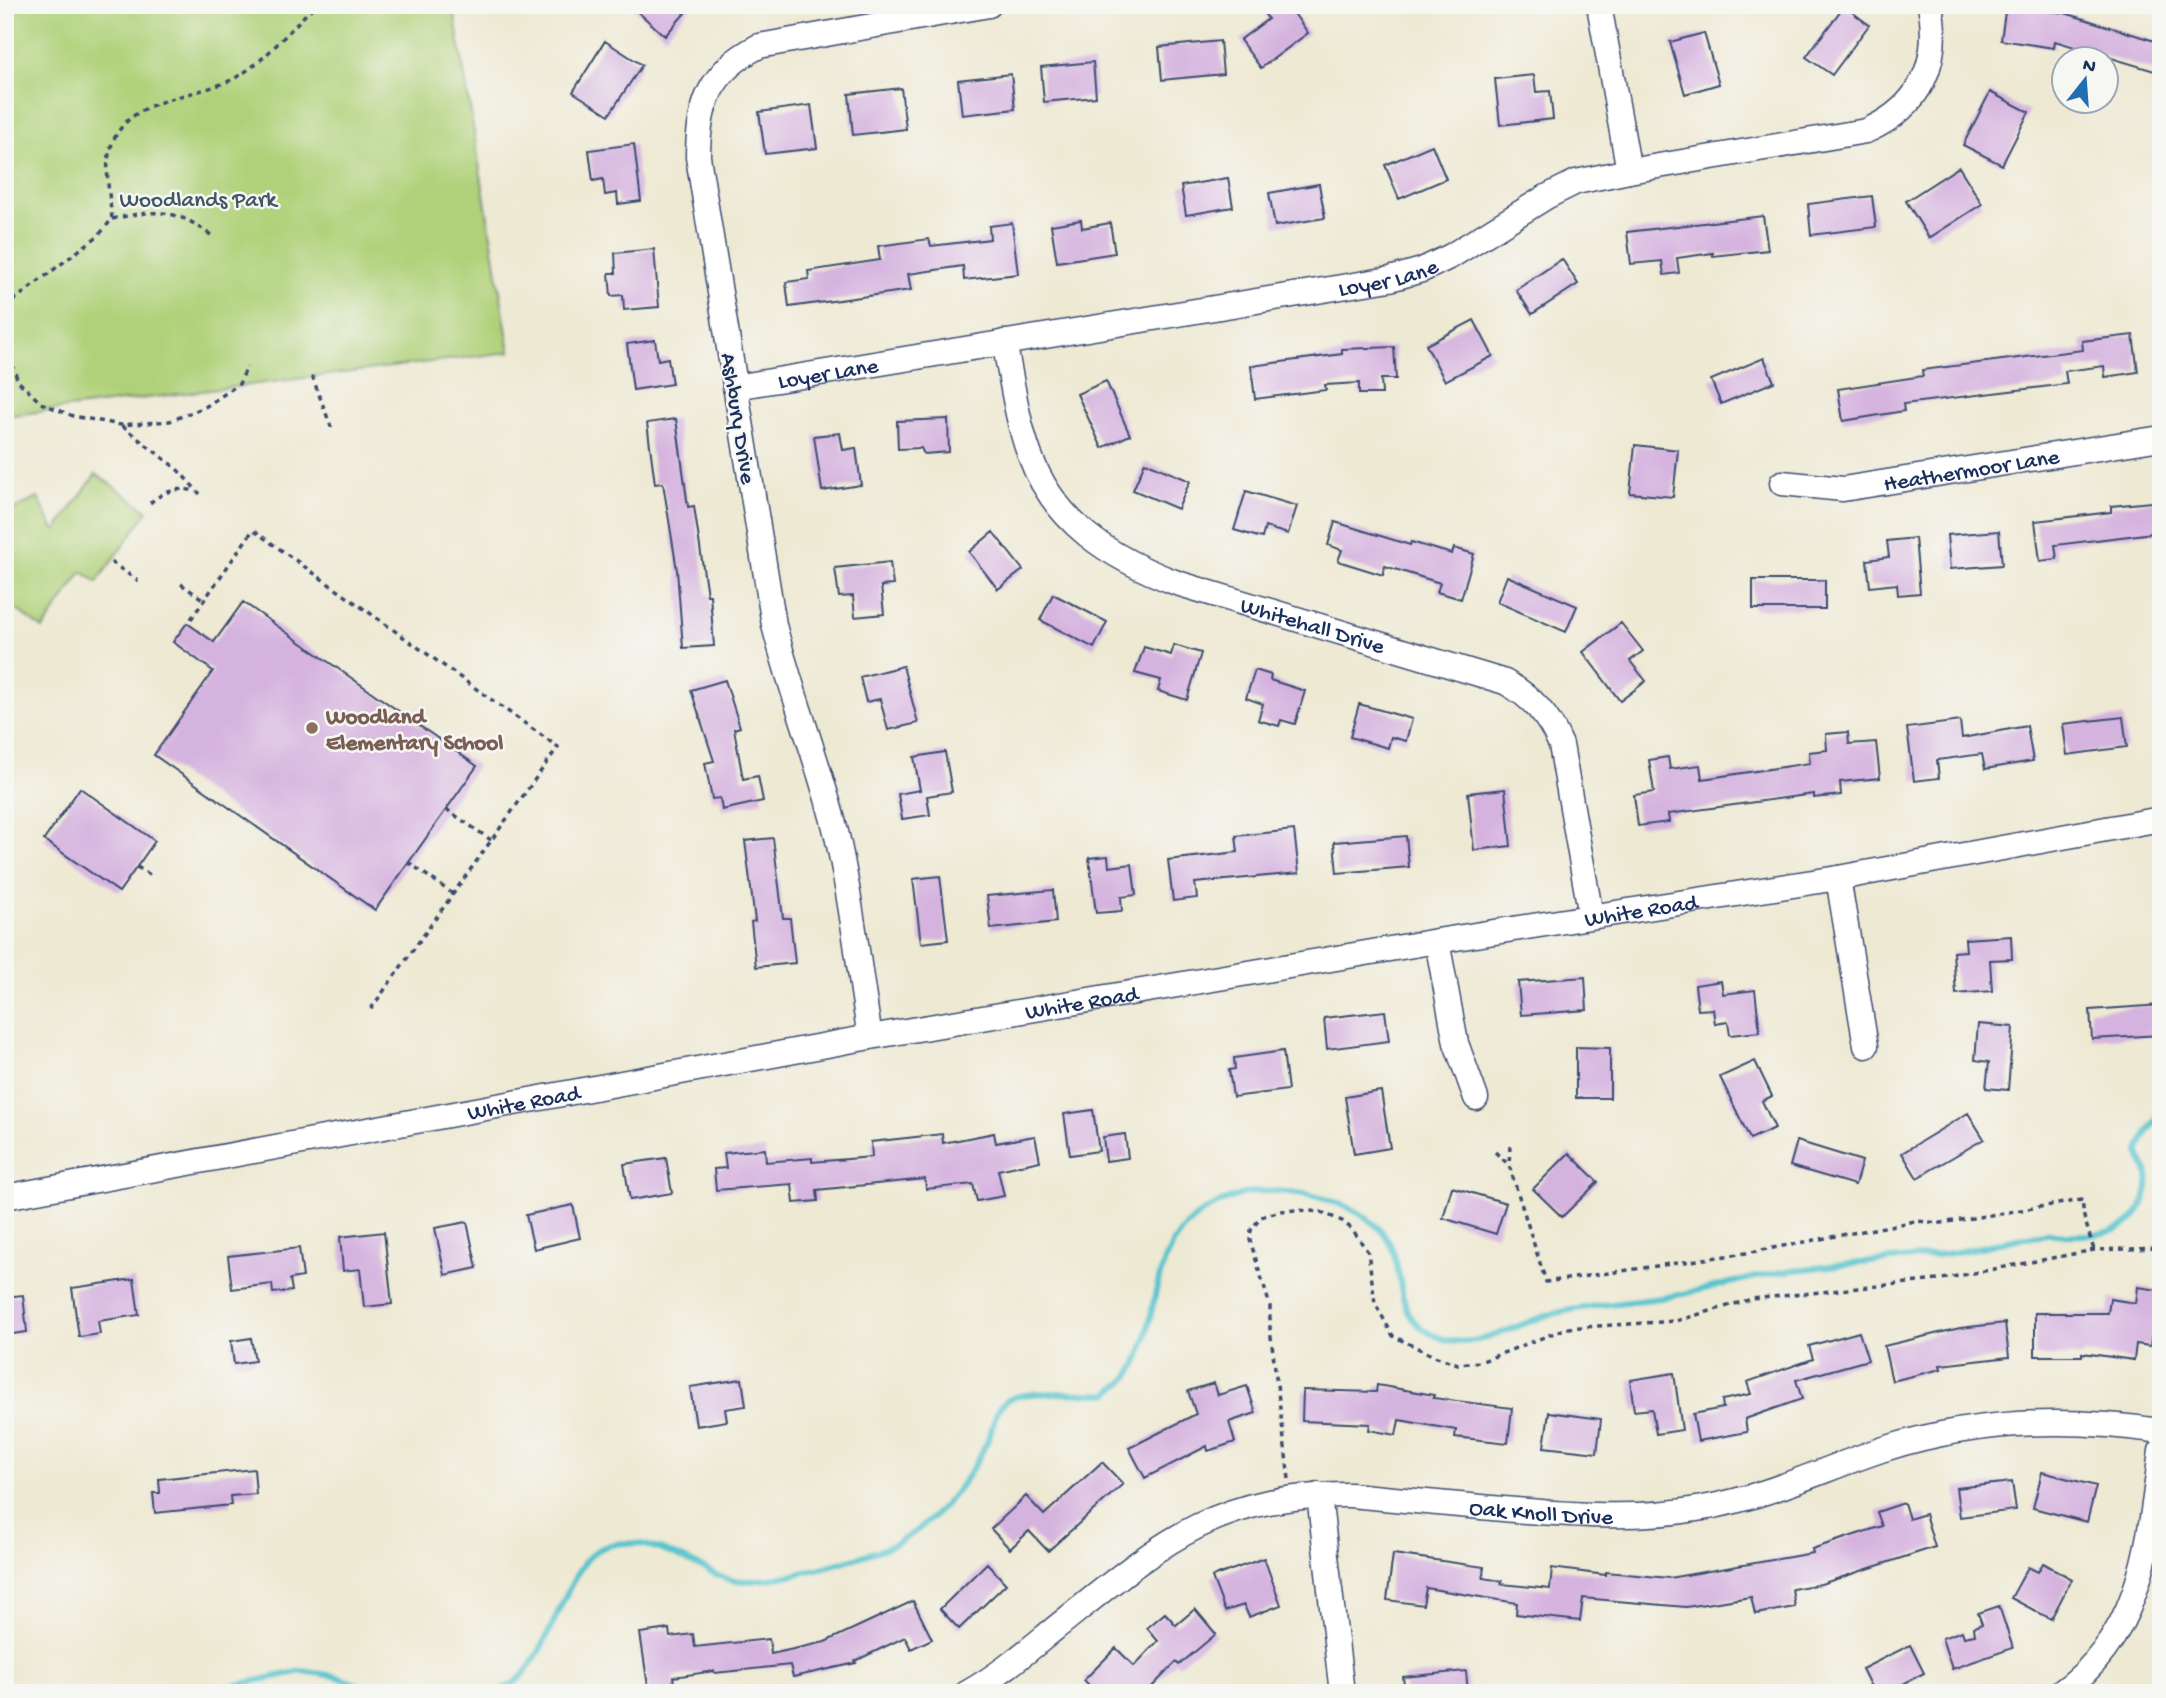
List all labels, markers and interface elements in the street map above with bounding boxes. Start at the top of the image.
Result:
north arrow [2050,46,2120,116]
text: N [2080,54,2098,80]
park label: Woodlands Park [120,188,279,215]
street label: Loyer Lane [1337,254,1444,304]
street label: Ashbury Drive [713,351,760,487]
street label: Loyer Lane [776,353,882,397]
street label: Heathermoor Lane [1882,444,2062,499]
street label: Whitehall Drive [1237,593,1388,662]
place label: Woodland Elementary School [325,705,503,758]
marker: Woodland Elementary School [304,720,320,736]
street label: White Road [1583,890,1701,935]
street label: White Road [1023,982,1142,1027]
street label: White Road [465,1081,584,1128]
street label: Oak Knoll Drive [1468,1496,1614,1532]

